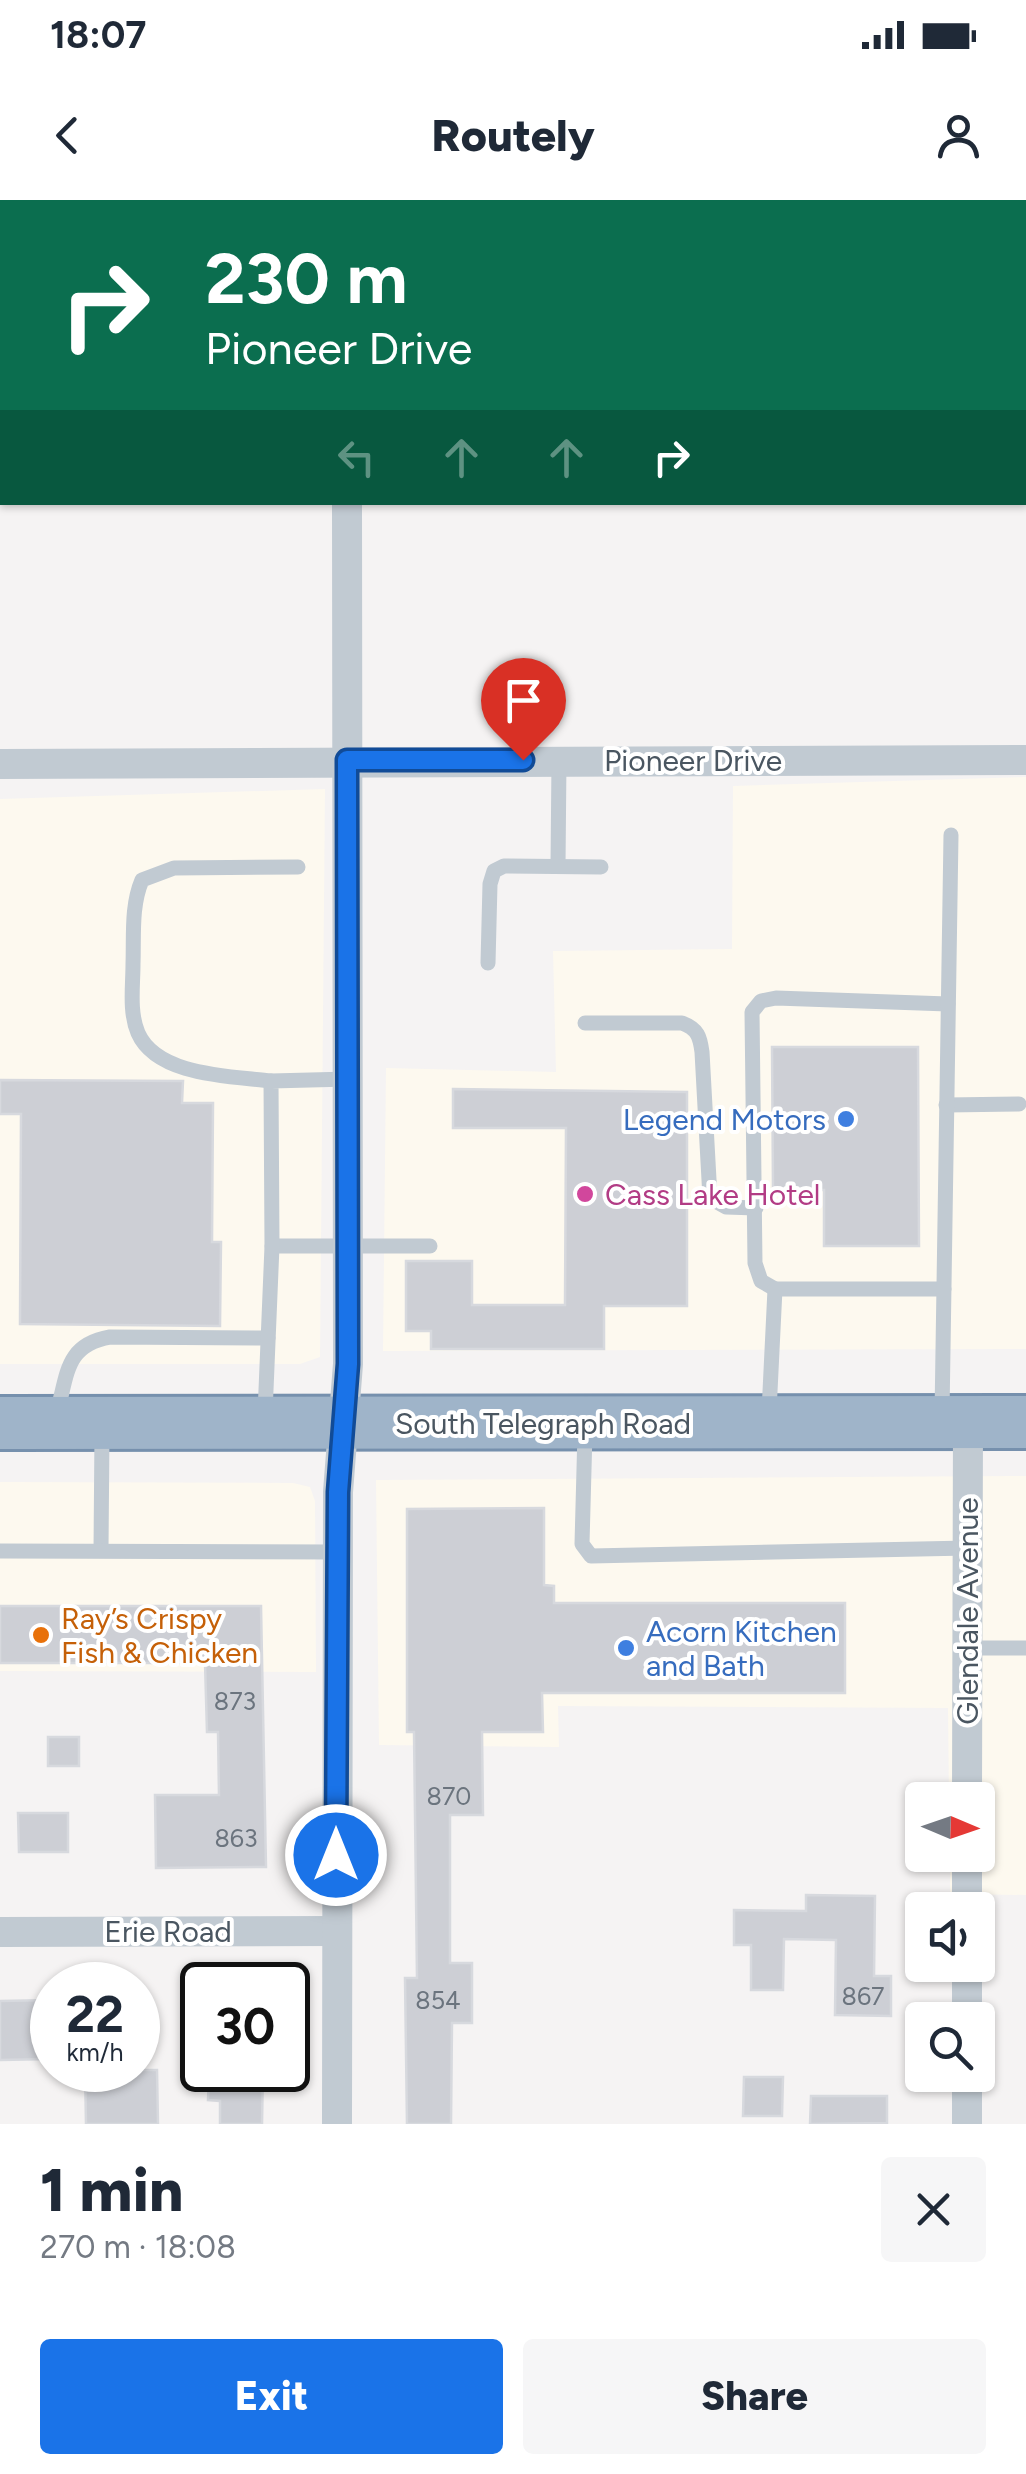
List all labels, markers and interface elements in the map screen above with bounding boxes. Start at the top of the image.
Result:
text: 18:07 [50,12,146,58]
icon: back [40,108,95,163]
text: Routely [431,108,595,162]
icon: person [931,108,986,163]
text: 230 m [205,236,408,321]
icon: right [40,240,170,370]
text: Pioneer Drive [205,321,472,375]
icon: left [329,430,384,485]
icon: ahead [434,430,489,485]
icon: ahead [539,430,594,485]
icon: right [644,430,699,485]
pin [481,658,566,761]
icon: arrive [496,673,551,728]
street label: Pioneer Drive [604,742,782,779]
place label: Legend Motors [623,1101,826,1138]
marker: Legend Motors [835,1108,857,1130]
place label: Cass Lake Hotel [605,1176,820,1213]
marker: Cass Lake Hotel [574,1183,596,1205]
street label: South Telegraph Road [395,1405,691,1442]
street label: Glendale Avenue [949,1497,986,1725]
place label: Ray’s Crispy Fish & Chicken [61,1600,258,1671]
place label: Acorn Kitchen and Bath [646,1613,837,1684]
marker: Ray’s Crispy Fish & Chicken [30,1624,52,1646]
marker: Acorn Kitchen and Bath [615,1637,637,1659]
house number: 873 [214,1686,256,1716]
house number: 870 [427,1781,471,1811]
north arrow [905,1782,995,1872]
map controls [905,1782,995,2092]
position arrow [284,1803,388,1907]
house number: 863 [214,1823,258,1853]
button: sound [905,1892,995,1982]
street label: Erie Road [104,1913,232,1950]
speed limit sign: 30 [180,1962,310,2092]
house number: 867 [842,1981,884,2011]
text: 22 [66,1984,124,2045]
house number: 854 [415,1985,461,2015]
button: search [905,2002,995,2092]
text: km/h [66,2037,124,2067]
text: 1 min [40,2154,183,2226]
button: close [881,2157,986,2262]
text: 270 m · 18:08 [40,2228,236,2266]
button: Exit [40,2339,503,2454]
button: Share [523,2339,986,2454]

